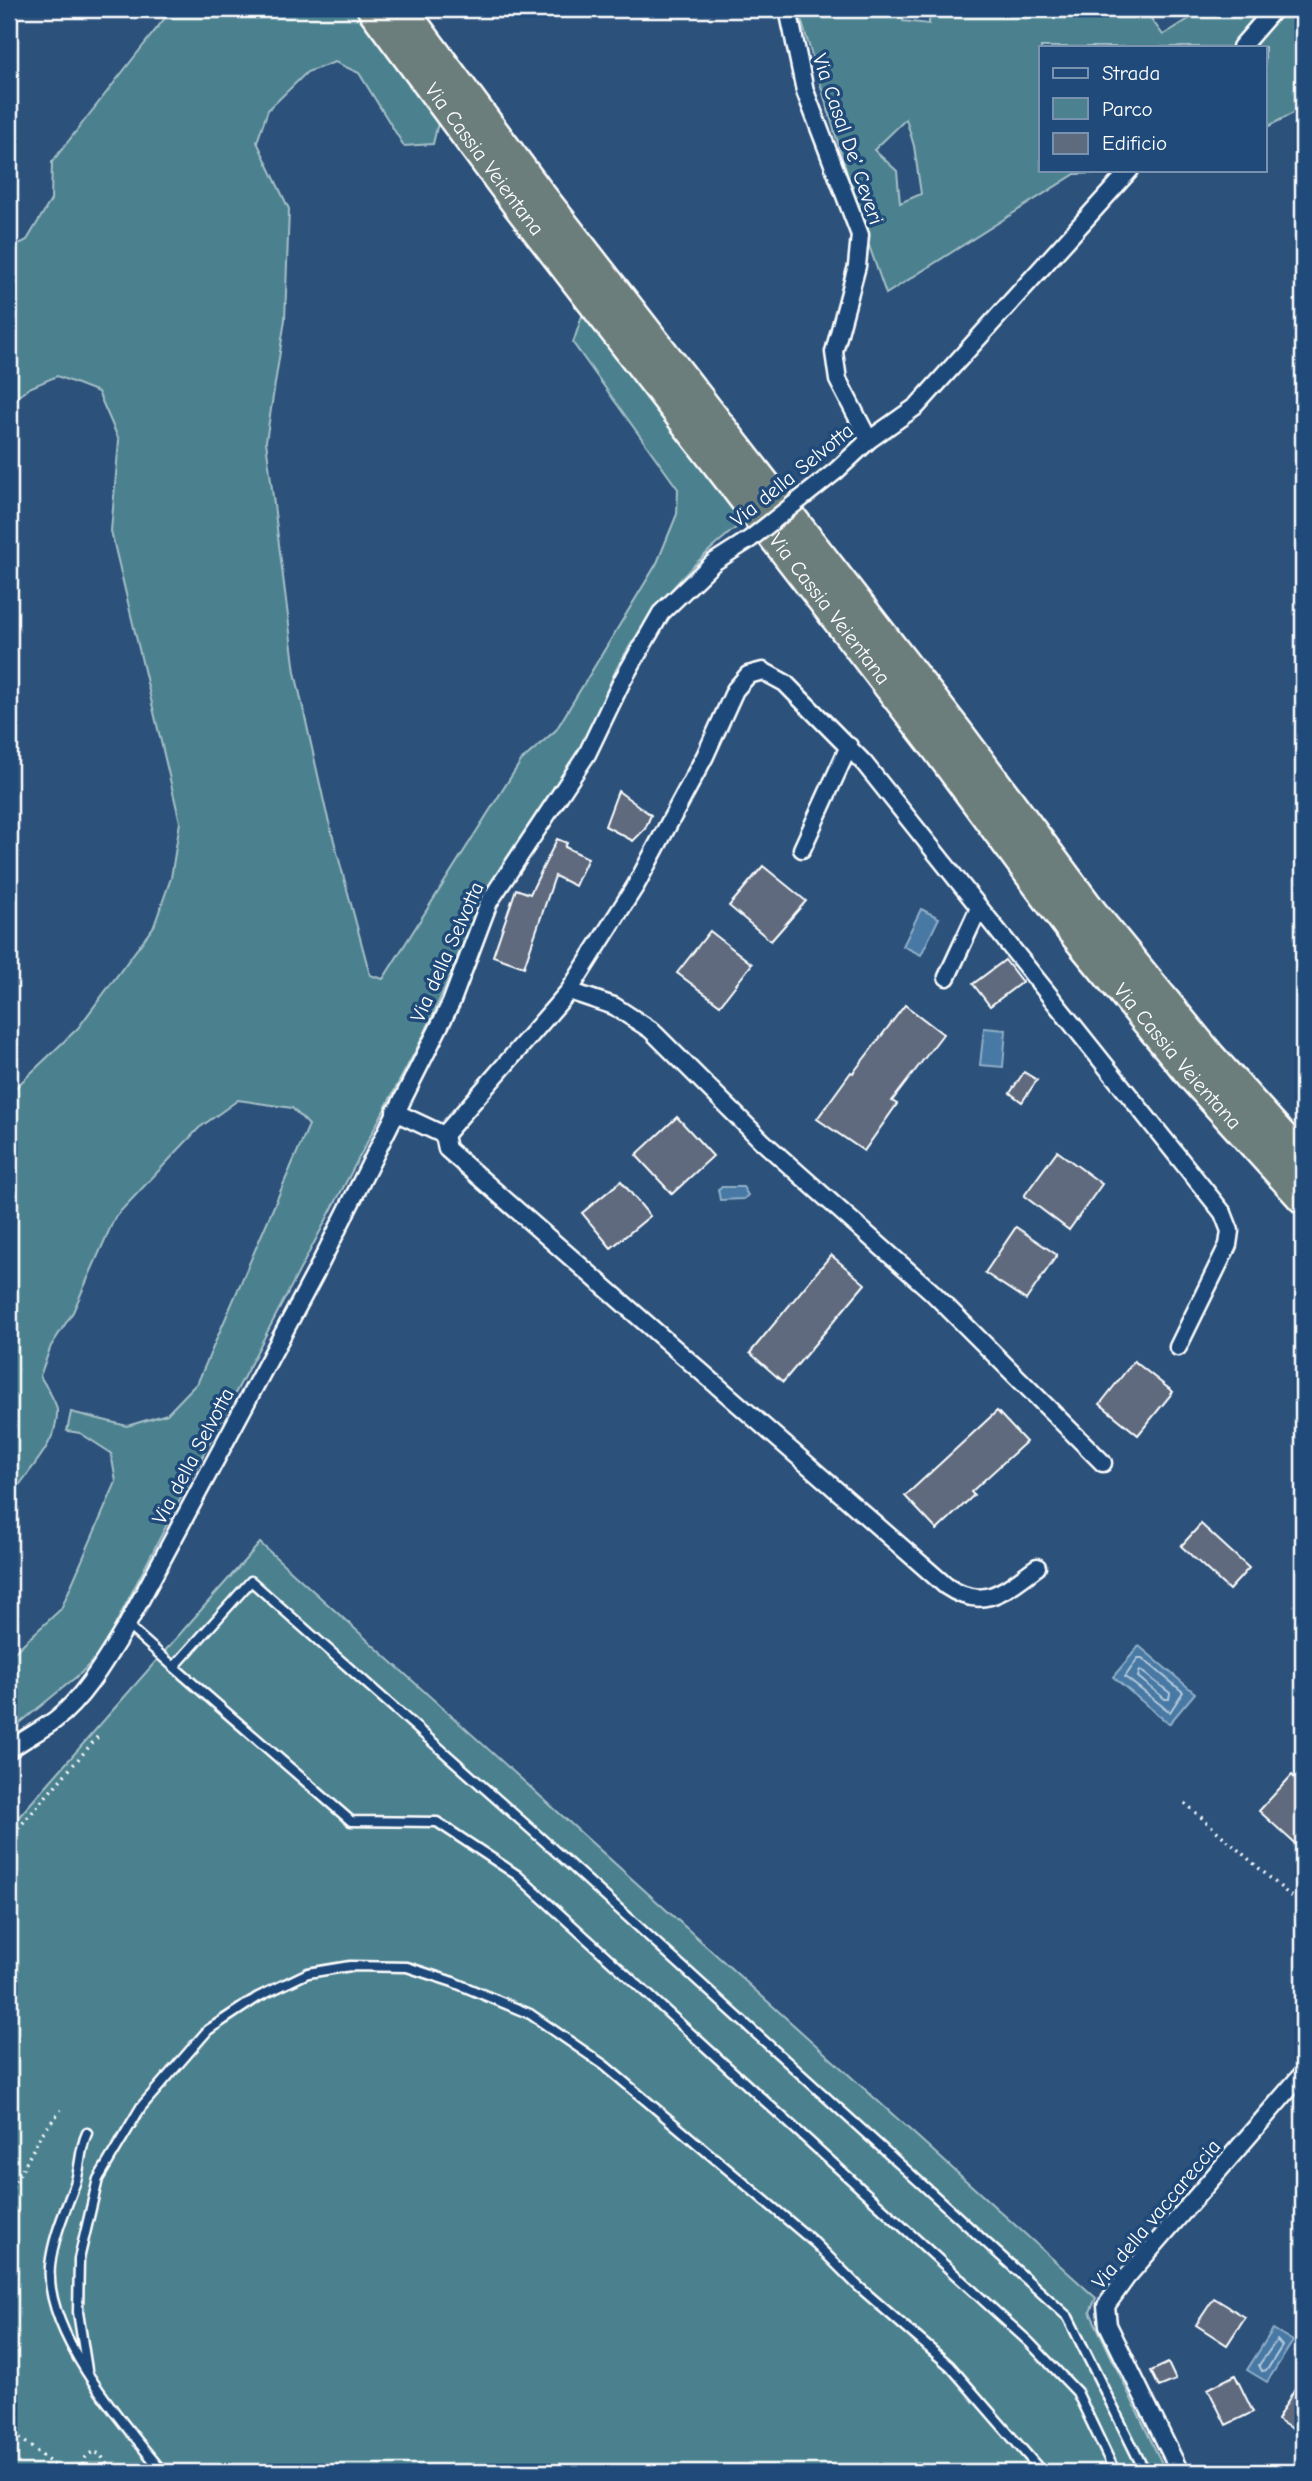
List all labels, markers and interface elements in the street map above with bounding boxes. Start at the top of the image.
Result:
legend [1039,46,1266,172]
street label: Via Casal De' Ceveri [808,50,888,228]
text: Strada [1102,61,1160,85]
street label: Via Cassia Veientana [420,78,549,240]
text: Parco [1102,97,1153,121]
text: Edificio [1102,131,1167,155]
street label: Via della Selvotta [726,418,858,532]
street label: Via Cassia Veientana [764,529,895,689]
street label: Via della Selvotta [405,878,489,1026]
street label: Via Cassia Veientana [1109,978,1247,1134]
street label: Via della Selvotta [147,1384,239,1528]
street label: Via della vaccareccia [1087,2135,1225,2293]

